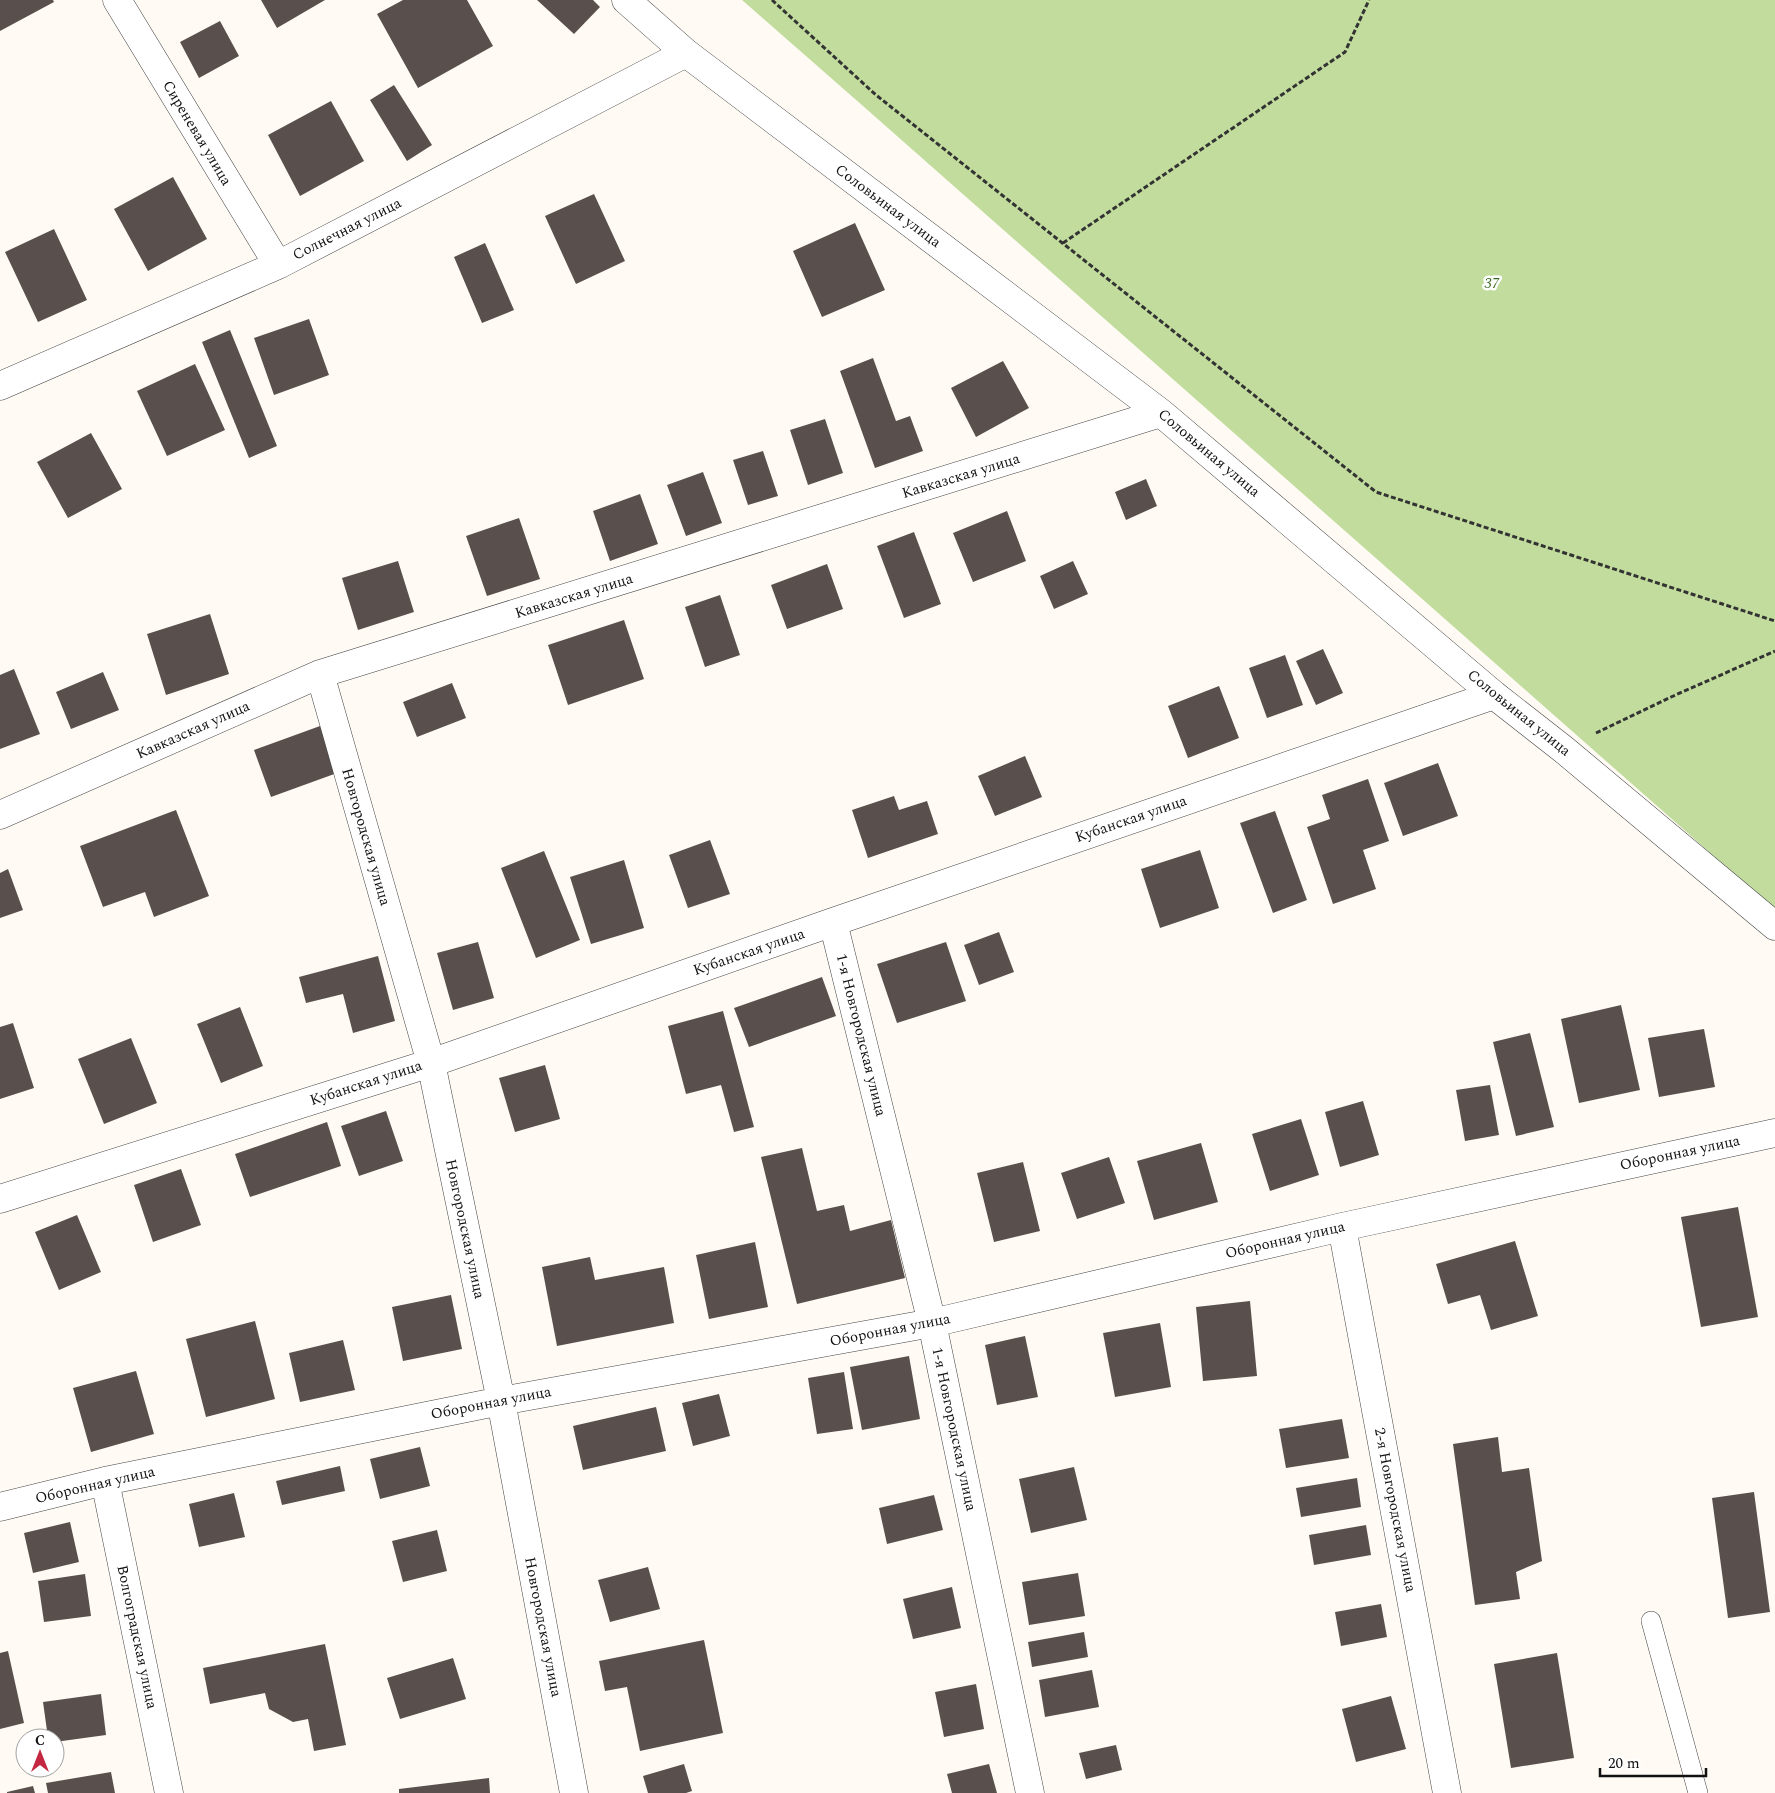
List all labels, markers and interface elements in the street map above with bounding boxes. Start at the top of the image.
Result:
street label: Сиреневая улица [156,76,238,191]
street label: Соловьиная улица [830,158,946,254]
street label: Солнечная улица [288,191,406,266]
park label: 37 [1484,272,1500,295]
street label: Соловьиная улица [1153,403,1266,503]
street label: Кавказская улица [899,447,1023,505]
street label: Кавказская улица [512,567,636,625]
street label: Соловьиная улица [1462,664,1576,763]
street label: Кавказская улица [132,694,254,765]
street label: Новгородская улица [335,765,397,909]
street label: Кубанская улица [1072,789,1191,849]
street label: Кубанская улица [690,922,809,982]
street label: 1-я Новгородская улица [830,951,893,1120]
street label: Кубанская улица [307,1054,426,1112]
street label: Оборонная улица [1618,1129,1743,1177]
street label: Новгородская улица [439,1157,491,1302]
street label: Оборонная улица [1223,1215,1348,1265]
street label: Оборонная улица [828,1307,953,1353]
street label: 1-я Новгородская улица [925,1345,983,1514]
street label: Оборонная улица [429,1380,554,1426]
street label: 2-я Новгородская улица [1368,1426,1422,1595]
street label: Оборонная улица [33,1460,158,1510]
street label: Новгородская улица [518,1555,568,1700]
street label: Волгоградская улица [110,1563,164,1712]
north arrow [15,1728,65,1778]
text: С [35,1730,45,1751]
scale bar [1600,1746,1706,1778]
text: 20 m [1608,1752,1640,1775]

